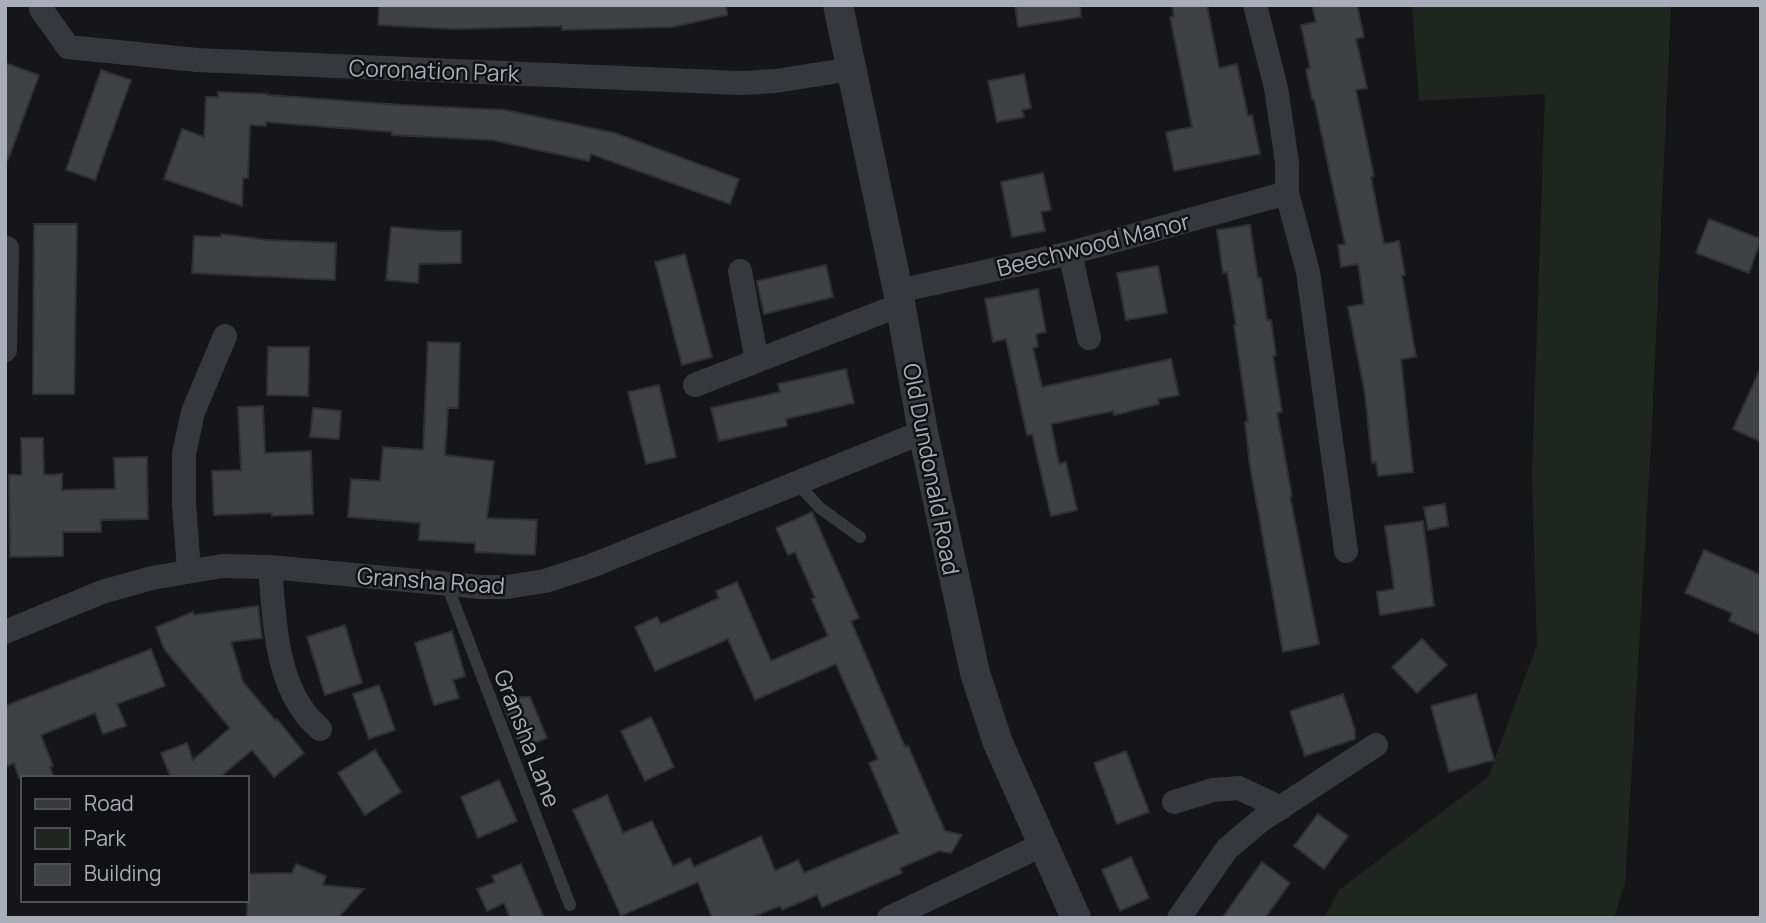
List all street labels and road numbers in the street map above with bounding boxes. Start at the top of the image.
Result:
street label: Coronation Park [348,51,520,89]
street label: Beechwood Manor [993,205,1193,283]
street label: Old Dundonald Road [896,361,968,577]
street label: Gransha Road [356,559,506,601]
street label: Gransha Lane [487,665,569,811]

